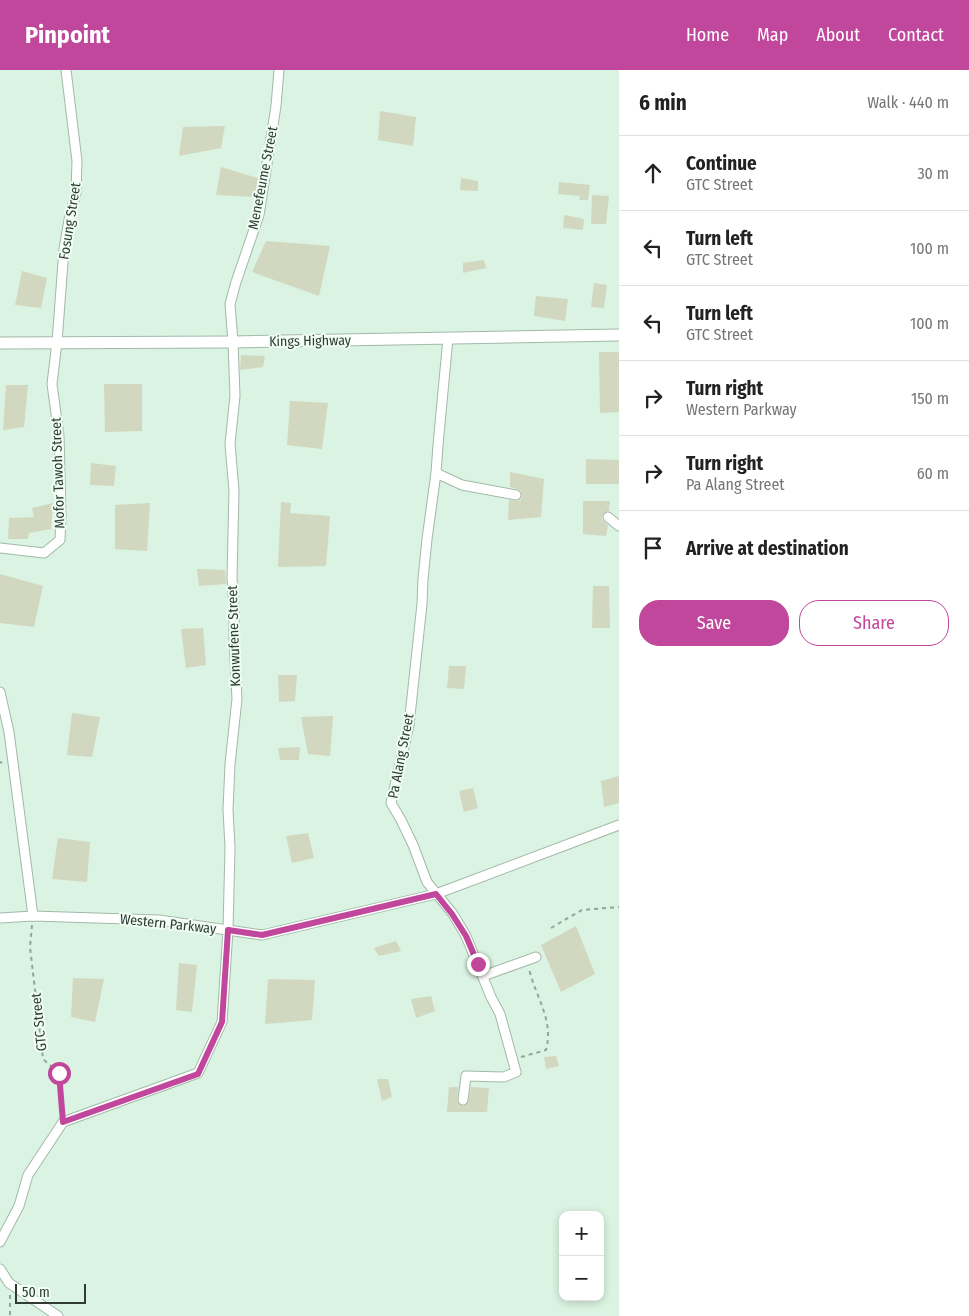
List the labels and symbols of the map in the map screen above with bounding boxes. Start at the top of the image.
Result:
street label: Menefeume Street [245,124,281,231]
street label: Fosung Street [56,181,85,261]
street label: Kings Highway [269,332,352,350]
street label: Mofor Tawoh Street [48,417,68,529]
street label: Konwufene Street [224,585,244,687]
street label: Pa Alang Street [384,712,418,800]
street label: Western Parkway [119,910,218,938]
route end [467,953,490,976]
street label: GTC Street [27,992,51,1052]
route start [48,1062,71,1085]
scale bar [15,1281,86,1304]

